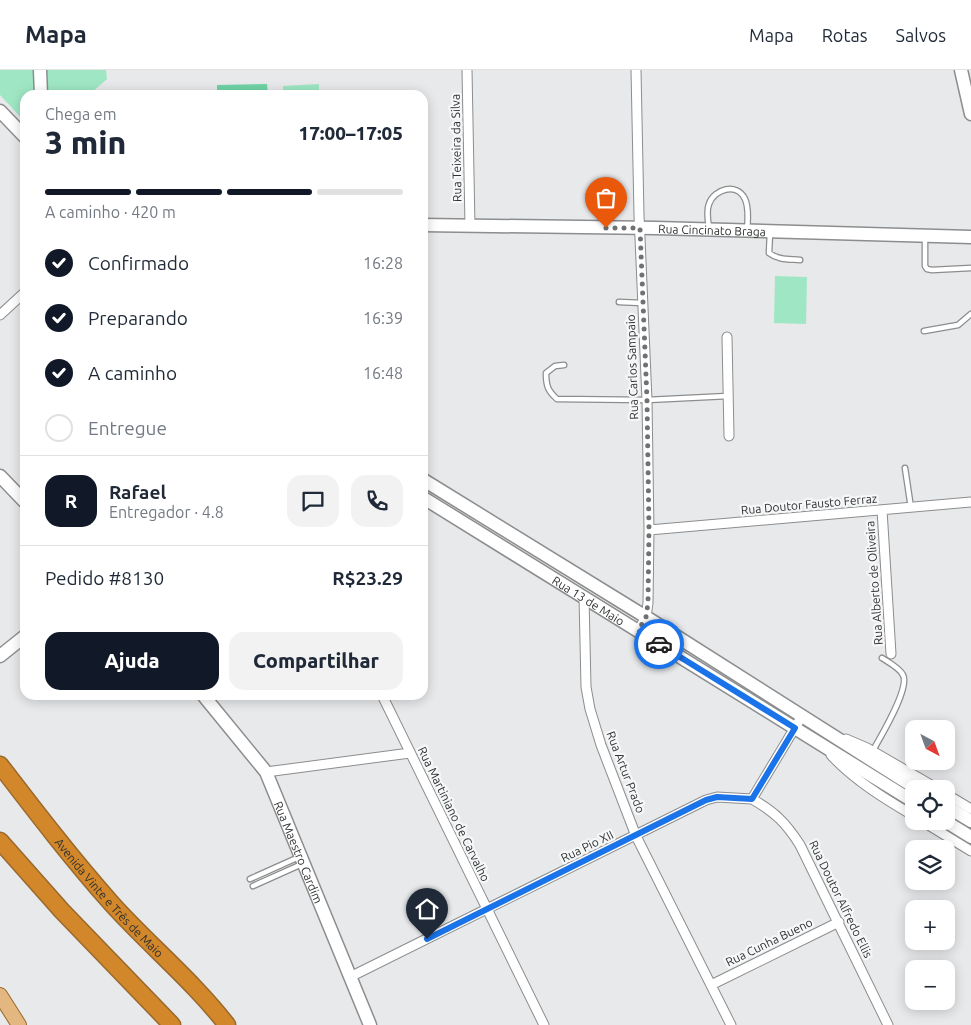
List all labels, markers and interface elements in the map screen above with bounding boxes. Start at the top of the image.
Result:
text: Mapa [25,21,87,48]
text: Mapa [749,25,794,45]
text: Rotas [822,25,868,45]
text: Salvos [896,25,946,45]
street label: Rua Teixeira da Silva [449,94,463,202]
text: Chega em [45,105,117,123]
text: 17:00–17:05 [298,122,403,144]
text: 3 min [45,124,126,160]
pin [585,177,627,228]
icon: bag [592,184,620,212]
text: A caminho · 420 m [45,203,176,221]
street label: Rua Cincinato Braga [658,222,766,238]
icon: check [45,249,73,277]
text: Confirmado [88,252,189,274]
text: 16:28 [363,254,403,272]
icon: check [45,304,73,332]
text: Preparando [88,307,188,329]
text: 16:39 [363,309,403,327]
street label: Rua Carlos Sampaio [624,314,640,420]
icon: check [45,359,73,387]
text: A caminho [88,362,177,384]
text: 16:48 [363,364,403,382]
text: Entregue [88,417,167,439]
button: chat [287,475,339,527]
button: phone [351,475,403,527]
text: Rafael [109,481,166,503]
text: R [65,490,77,512]
street label: Rua Doutor Fausto Ferraz [740,492,878,516]
text: Entregador · 4.8 [109,503,224,521]
street label: Rua Alberto de Oliveira [863,520,885,646]
text: Pedido #8130 [45,567,164,589]
text: R$23.29 [332,567,403,589]
street label: Rua 13 de Maio [550,573,627,628]
courier [634,619,684,669]
icon: car [645,630,673,658]
button: Ajuda [45,632,219,690]
button: Compartilhar [229,632,403,690]
north arrow [905,720,955,770]
map controls [905,720,955,1010]
street label: Rua Artur Prado [604,729,648,815]
street label: Rua Martiniano de Carvalho [416,744,492,884]
button: locate [905,780,955,830]
street label: Rua Maestro Cardim [272,799,326,905]
street label: Rua Pio XII [559,828,615,864]
street label: Avenida Vinte e Três de Maio [53,835,166,959]
street label: Rua Doutor Alfredo Ellis [807,838,875,960]
button: layers [905,840,955,890]
pin [406,888,448,939]
icon: home [413,895,441,923]
button: + [905,900,955,950]
street label: Rua Cunha Bueno [723,915,815,969]
button: − [905,960,955,1010]

